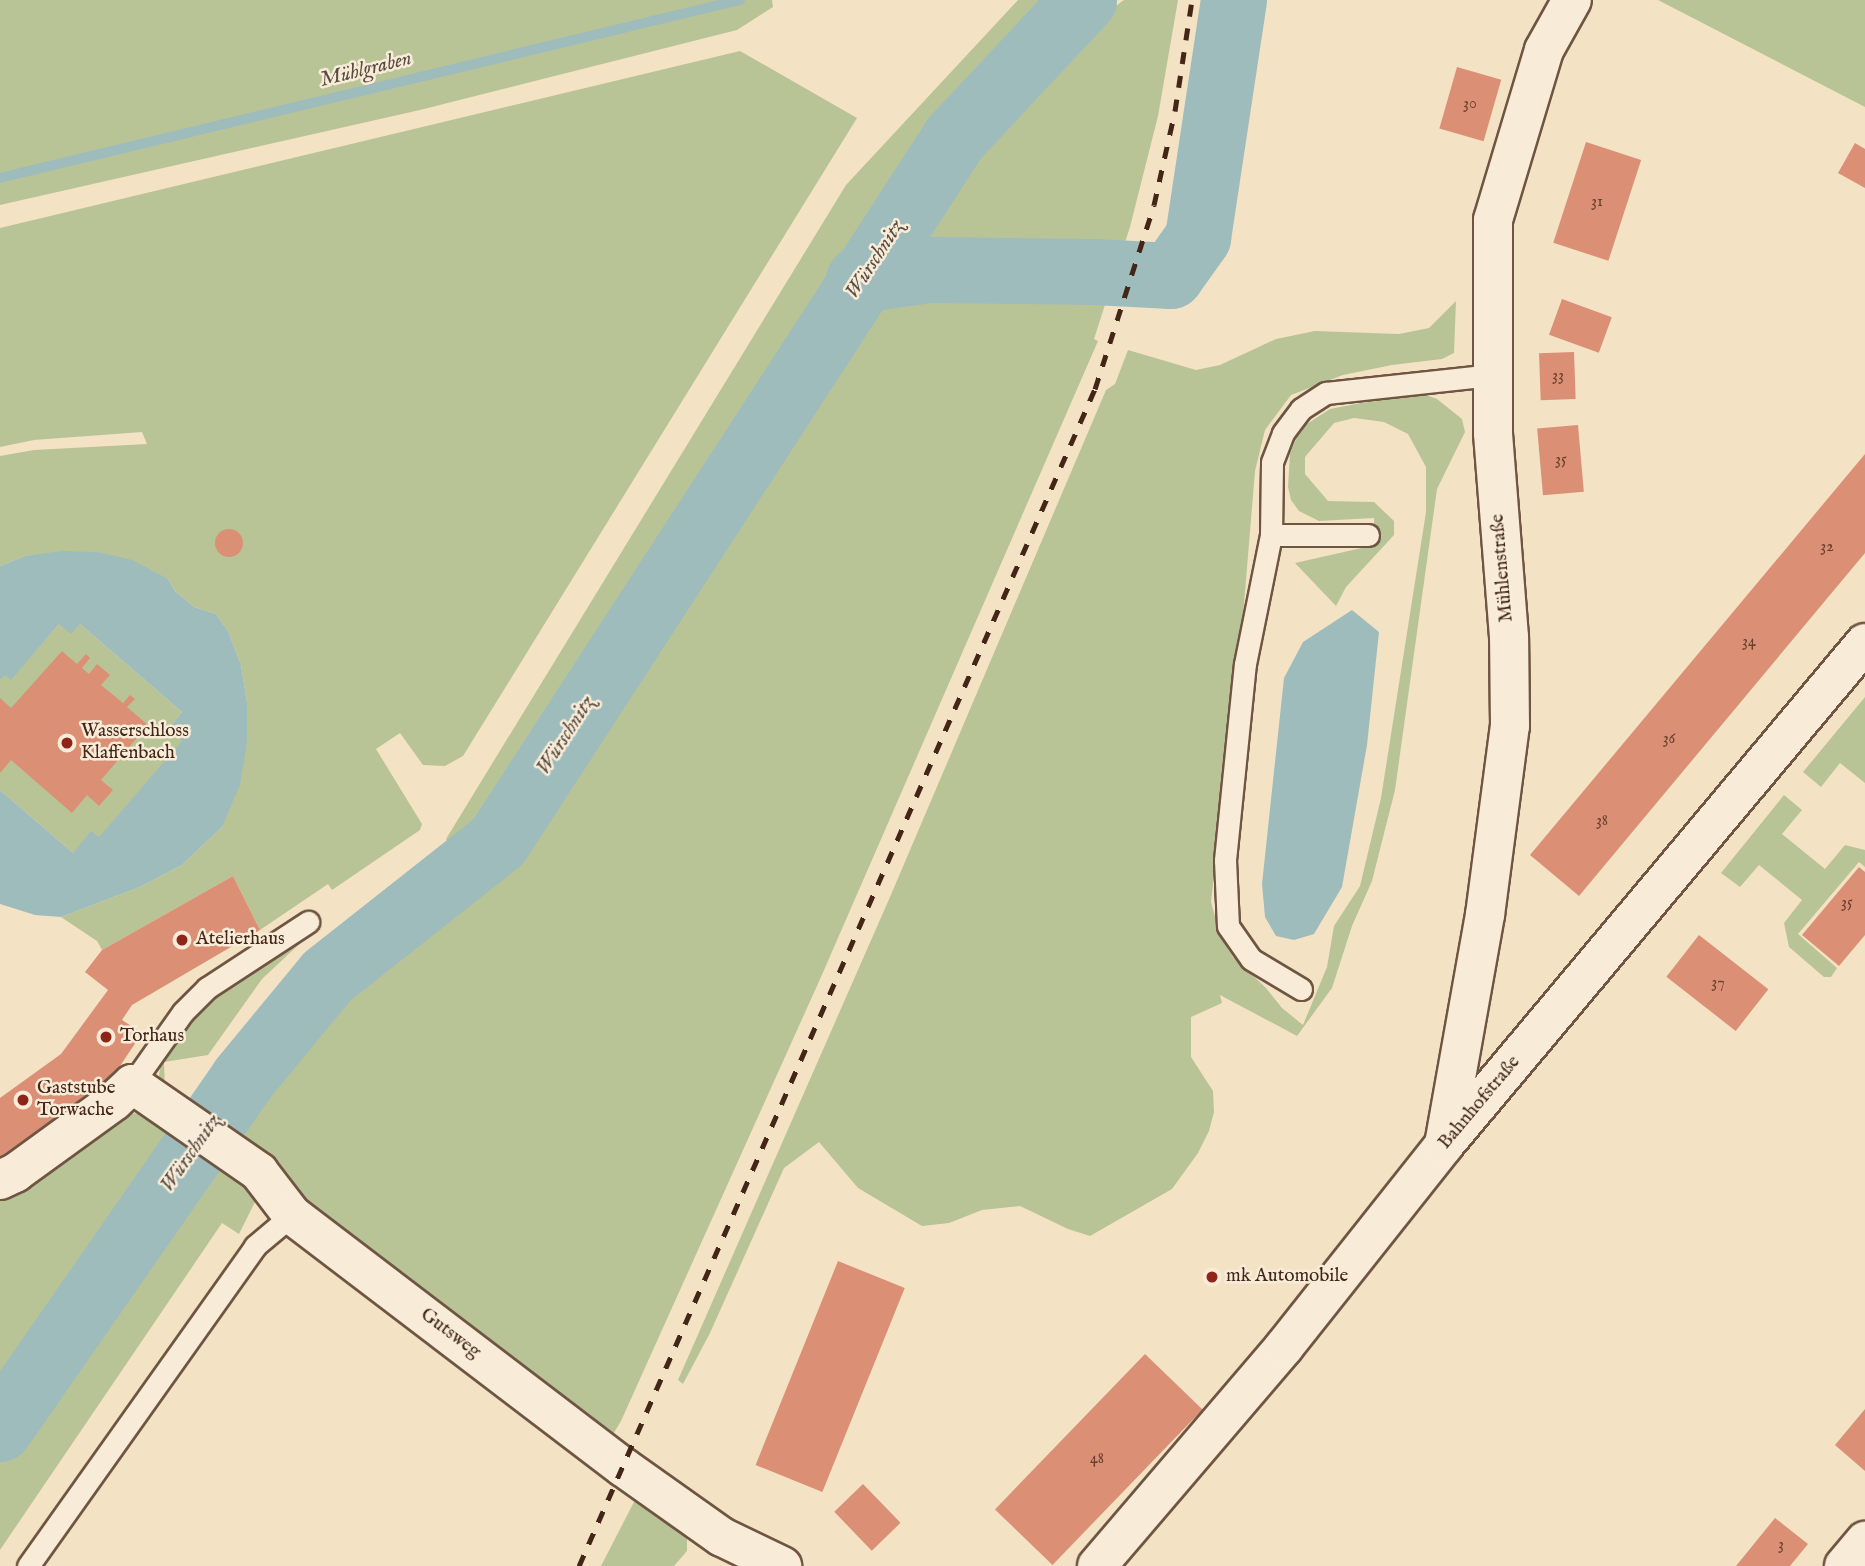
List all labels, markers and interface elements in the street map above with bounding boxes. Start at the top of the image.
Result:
water label: Mühlgraben [318,46,414,94]
house number: 30 [1463,94,1477,114]
house number: 31 [1591,192,1603,212]
water label: Würschnitz [840,216,910,304]
house number: 33 [1552,366,1564,386]
house number: 35 [1555,450,1567,470]
street label: Mühlenstraße [1487,513,1519,623]
house number: 32 [1820,537,1834,557]
house number: 34 [1742,632,1756,652]
water label: Würschnitz [531,692,601,780]
place label: Wasserschloss Klaffenbach [81,721,189,765]
house number: 36 [1663,729,1675,749]
marker: Wasserschloss Klaffenbach [59,735,75,751]
house number: 38 [1596,811,1608,831]
house number: 35 [1841,893,1853,913]
place label: Atelierhaus [196,929,285,951]
marker: Atelierhaus [174,932,190,948]
house number: 37 [1711,973,1725,993]
place label: Torhaus [120,1026,184,1048]
marker: Torhaus [98,1029,114,1045]
street label: Bahnhofstraße [1434,1052,1526,1154]
place label: Gaststube Torwache [37,1078,115,1122]
marker: Gaststube Torwache [15,1092,31,1108]
water label: Würschnitz [155,1111,227,1197]
place label: mk Automobile [1226,1266,1348,1288]
marker: mk Automobile [1204,1269,1220,1285]
street label: Gutsweg [415,1304,485,1364]
house number: 48 [1090,1449,1104,1469]
house number: 3 [1778,1535,1784,1555]

